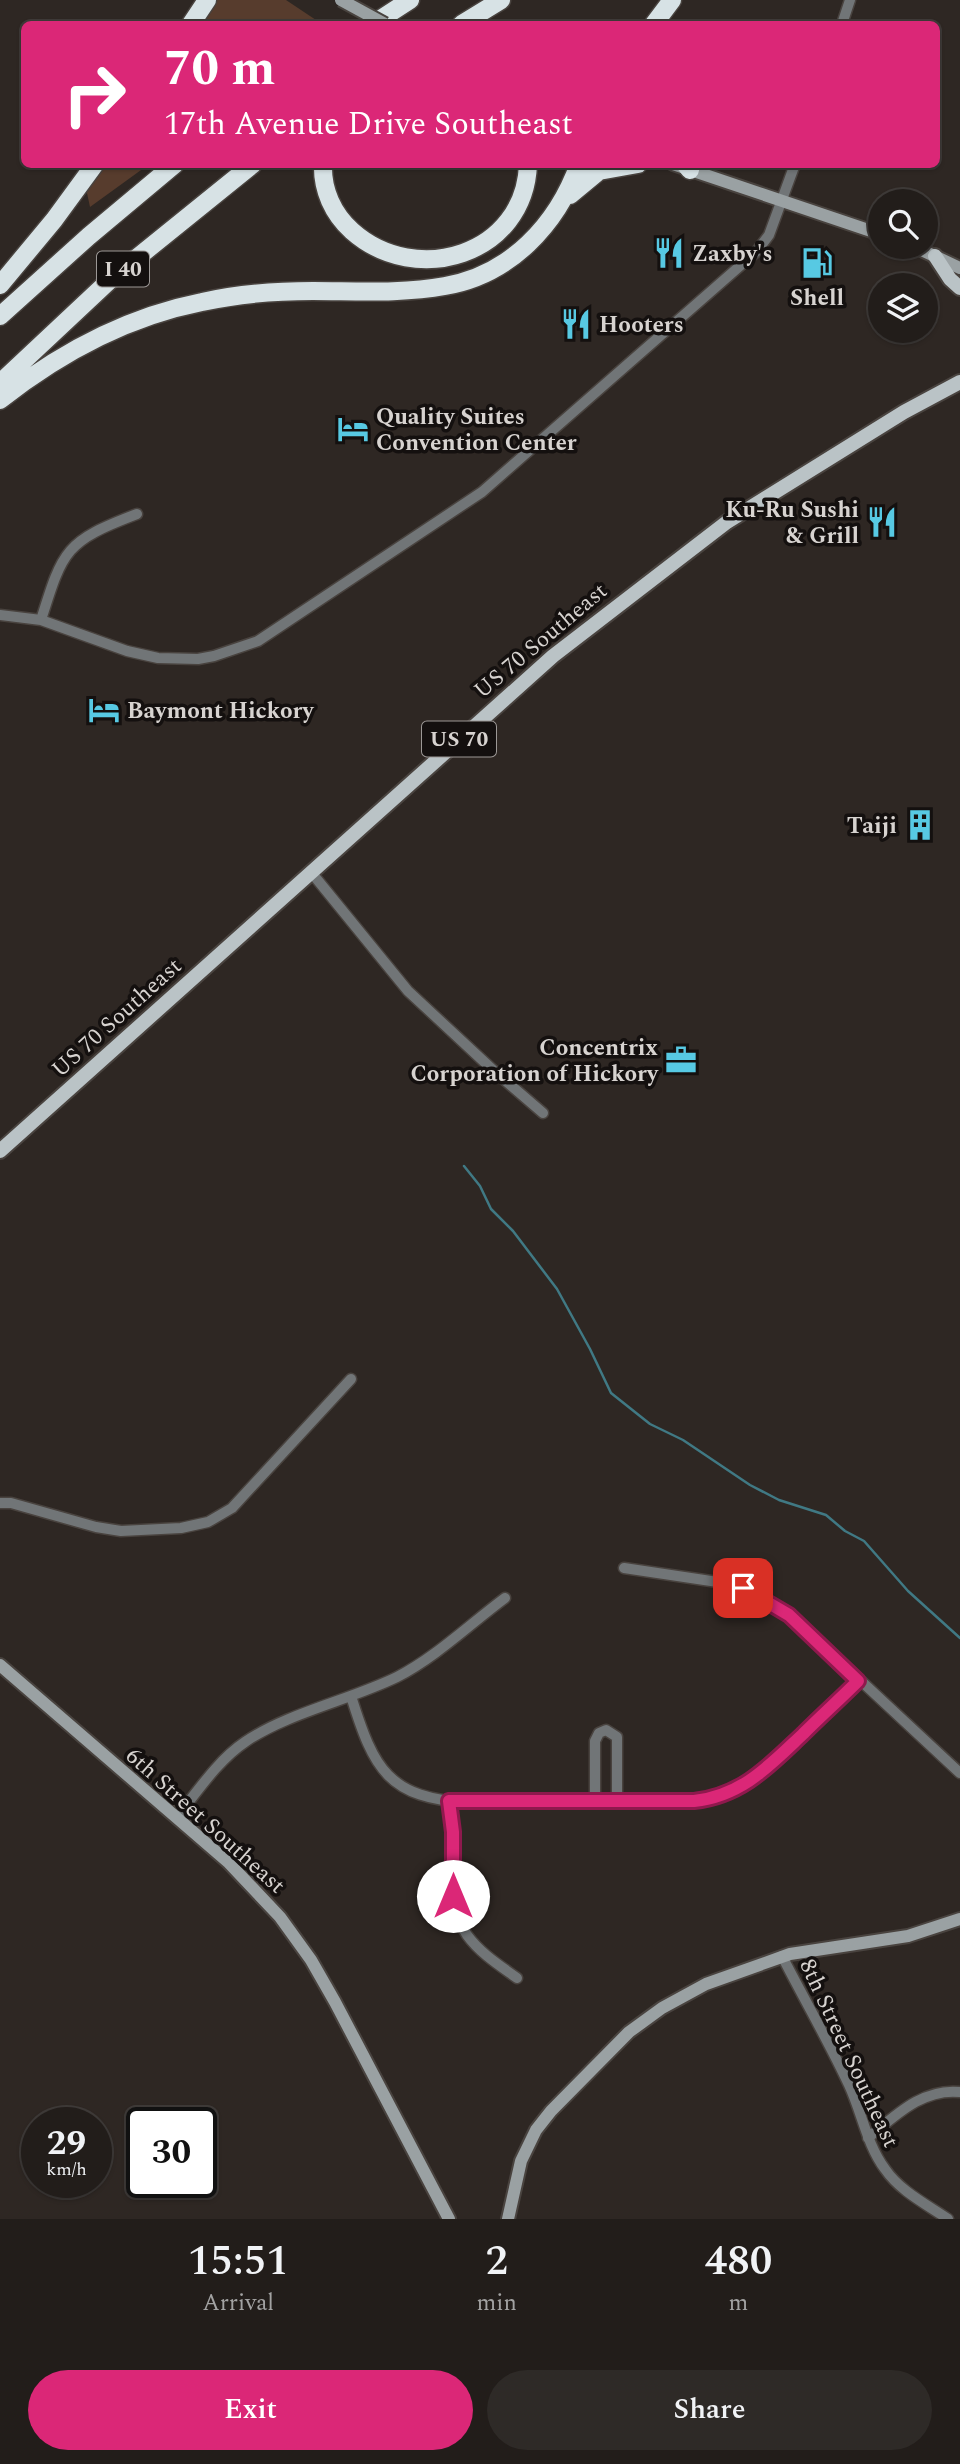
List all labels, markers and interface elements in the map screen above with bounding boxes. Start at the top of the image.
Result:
text: 70 m [164,32,275,107]
icon: right [49,49,140,140]
text: 17th Avenue Drive Southeast [164,100,573,149]
map controls [868,189,938,343]
button: search [868,189,938,259]
restaurant icon: Zaxby's [652,236,686,270]
place label: Zaxby's [692,237,772,272]
fuel station icon: Shell [800,246,834,280]
road number: I 40 [97,252,149,286]
button: layers [868,273,938,343]
place label: Shell [790,281,844,316]
restaurant icon: Hooters [559,307,593,341]
place label: Hooters [599,308,684,343]
place label: Quality Suites Convention Center [376,400,577,461]
hotel icon: Quality Suites Convention Center [336,412,370,446]
place label: Ku-Ru Sushi & Grill [725,493,859,554]
restaurant icon: Ku-Ru Sushi & Grill [865,505,899,539]
street label: US 70 Southeast [466,575,615,708]
hotel icon: Baymont Hickory [87,693,121,727]
place label: Baymont Hickory [127,694,315,729]
road number: US 70 [422,722,496,756]
building icon: Taiji [903,808,937,842]
place label: Taiji [847,809,897,844]
street label: US 70 Southeast [44,950,190,1086]
place label: Concentrix Corporation of Hickory [410,1031,659,1092]
office icon: Concentrix Corporation of Hickory [664,1043,698,1077]
pin [713,1558,773,1618]
icon: arrive [724,1569,762,1607]
street label: 6th Street Southeast [117,1740,293,1903]
position arrow [416,1859,490,1933]
street label: 8th Street Southeast [790,1953,908,2154]
speed limit sign: 30 [126,2107,217,2198]
text: 29 [47,2117,86,2170]
text: km/h [46,2156,87,2183]
text: 15:51 [188,2230,289,2293]
text: 2 [485,2230,508,2293]
text: 480 [705,2230,772,2293]
text: Arrival [202,2286,274,2321]
text: min [477,2286,517,2321]
text: m [729,2286,748,2321]
button: Exit [28,2370,473,2450]
button: Share [487,2370,932,2450]

